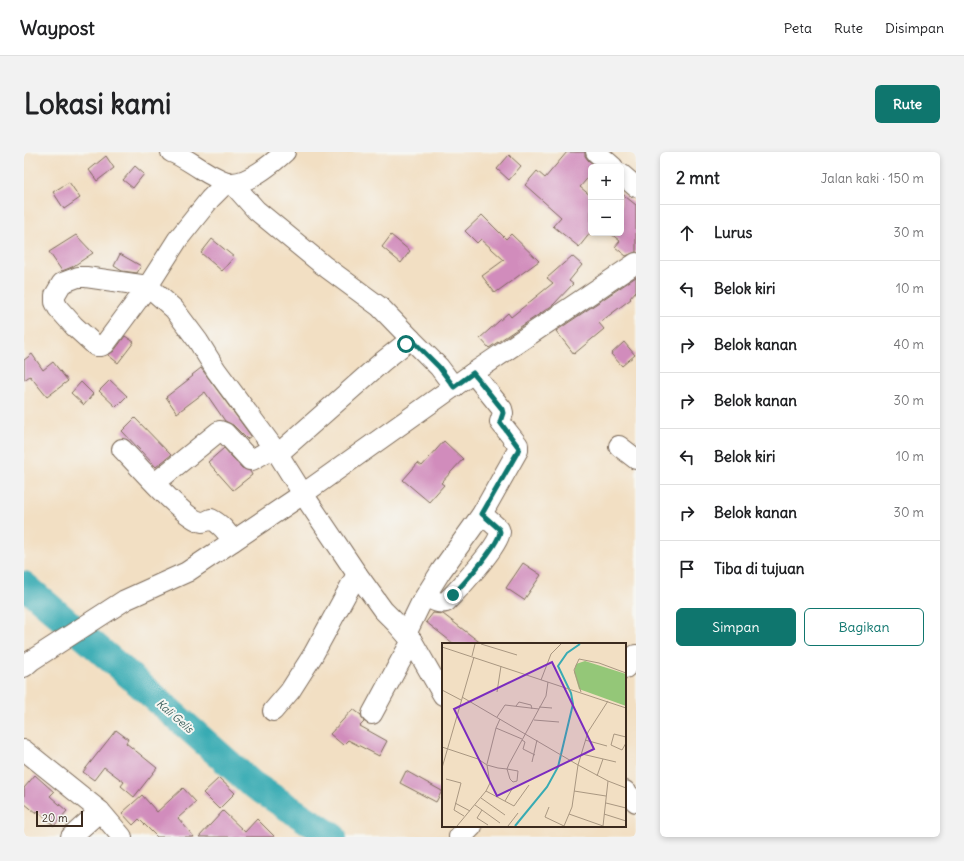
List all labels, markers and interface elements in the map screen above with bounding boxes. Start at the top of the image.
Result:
text: Waypost [20,16,95,40]
text: Peta [784,19,812,37]
text: Rute [834,19,863,37]
text: Disimpan [885,19,944,37]
button: Rute [875,85,940,123]
text: Lokasi kami [24,86,171,122]
map controls [588,164,624,236]
button: + [588,164,624,200]
text: 2 mnt [676,167,720,189]
text: Jalan kaki · 150 m [821,170,924,187]
button: − [588,200,624,236]
icon: ahead [676,222,698,244]
text: Lurus [714,223,752,242]
text: 30 m [894,224,924,241]
icon: left [676,278,698,300]
text: Belok kiri [714,279,775,298]
text: 10 m [896,280,924,297]
icon: right [676,334,698,356]
route start [397,335,415,353]
text: Belok kanan [714,335,797,354]
text: 40 m [893,336,924,353]
icon: right [676,390,698,412]
text: Belok kanan [714,391,797,410]
text: 30 m [894,392,924,409]
icon: left [676,446,698,468]
text: Belok kiri [714,447,775,466]
text: 10 m [896,448,924,465]
icon: right [676,502,698,524]
text: Belok kanan [714,503,797,522]
text: 30 m [894,504,924,521]
icon: arrive [676,558,698,580]
text: Tiba di tujuan [714,559,804,578]
route end [444,586,462,604]
button: Simpan [676,608,796,646]
button: Bagikan [804,608,924,646]
inset map [442,643,626,827]
water label: Kali Gelis [154,696,197,736]
scale bar [36,809,83,828]
text: 20 m [42,811,68,825]

